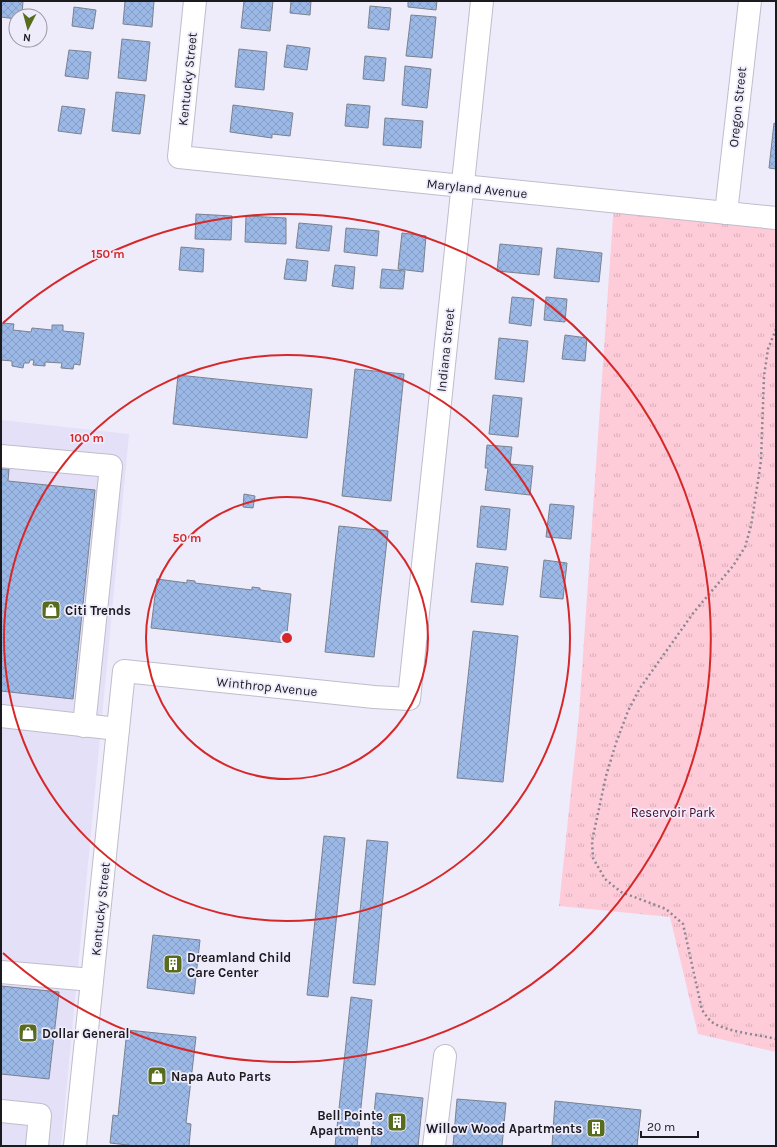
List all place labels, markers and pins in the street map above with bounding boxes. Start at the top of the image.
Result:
shop icon: Citi Trends [40,599,62,621]
place label: Citi Trends [65,603,131,618]
centre of rings [280,631,294,645]
place label: Dreamland Child Care Center [187,950,291,980]
building icon: Dreamland Child Care Center [162,953,184,975]
shop icon: Dollar General [17,1022,39,1044]
place label: Dollar General [42,1026,130,1041]
shop icon: Napa Auto Parts [146,1065,168,1087]
place label: Napa Auto Parts [171,1069,271,1084]
place label: Bell Pointe Apartments [310,1108,383,1138]
building icon: Bell Pointe Apartments [386,1111,408,1133]
building icon: Willow Wood Apartments [585,1117,607,1139]
place label: Willow Wood Apartments [426,1121,582,1136]

